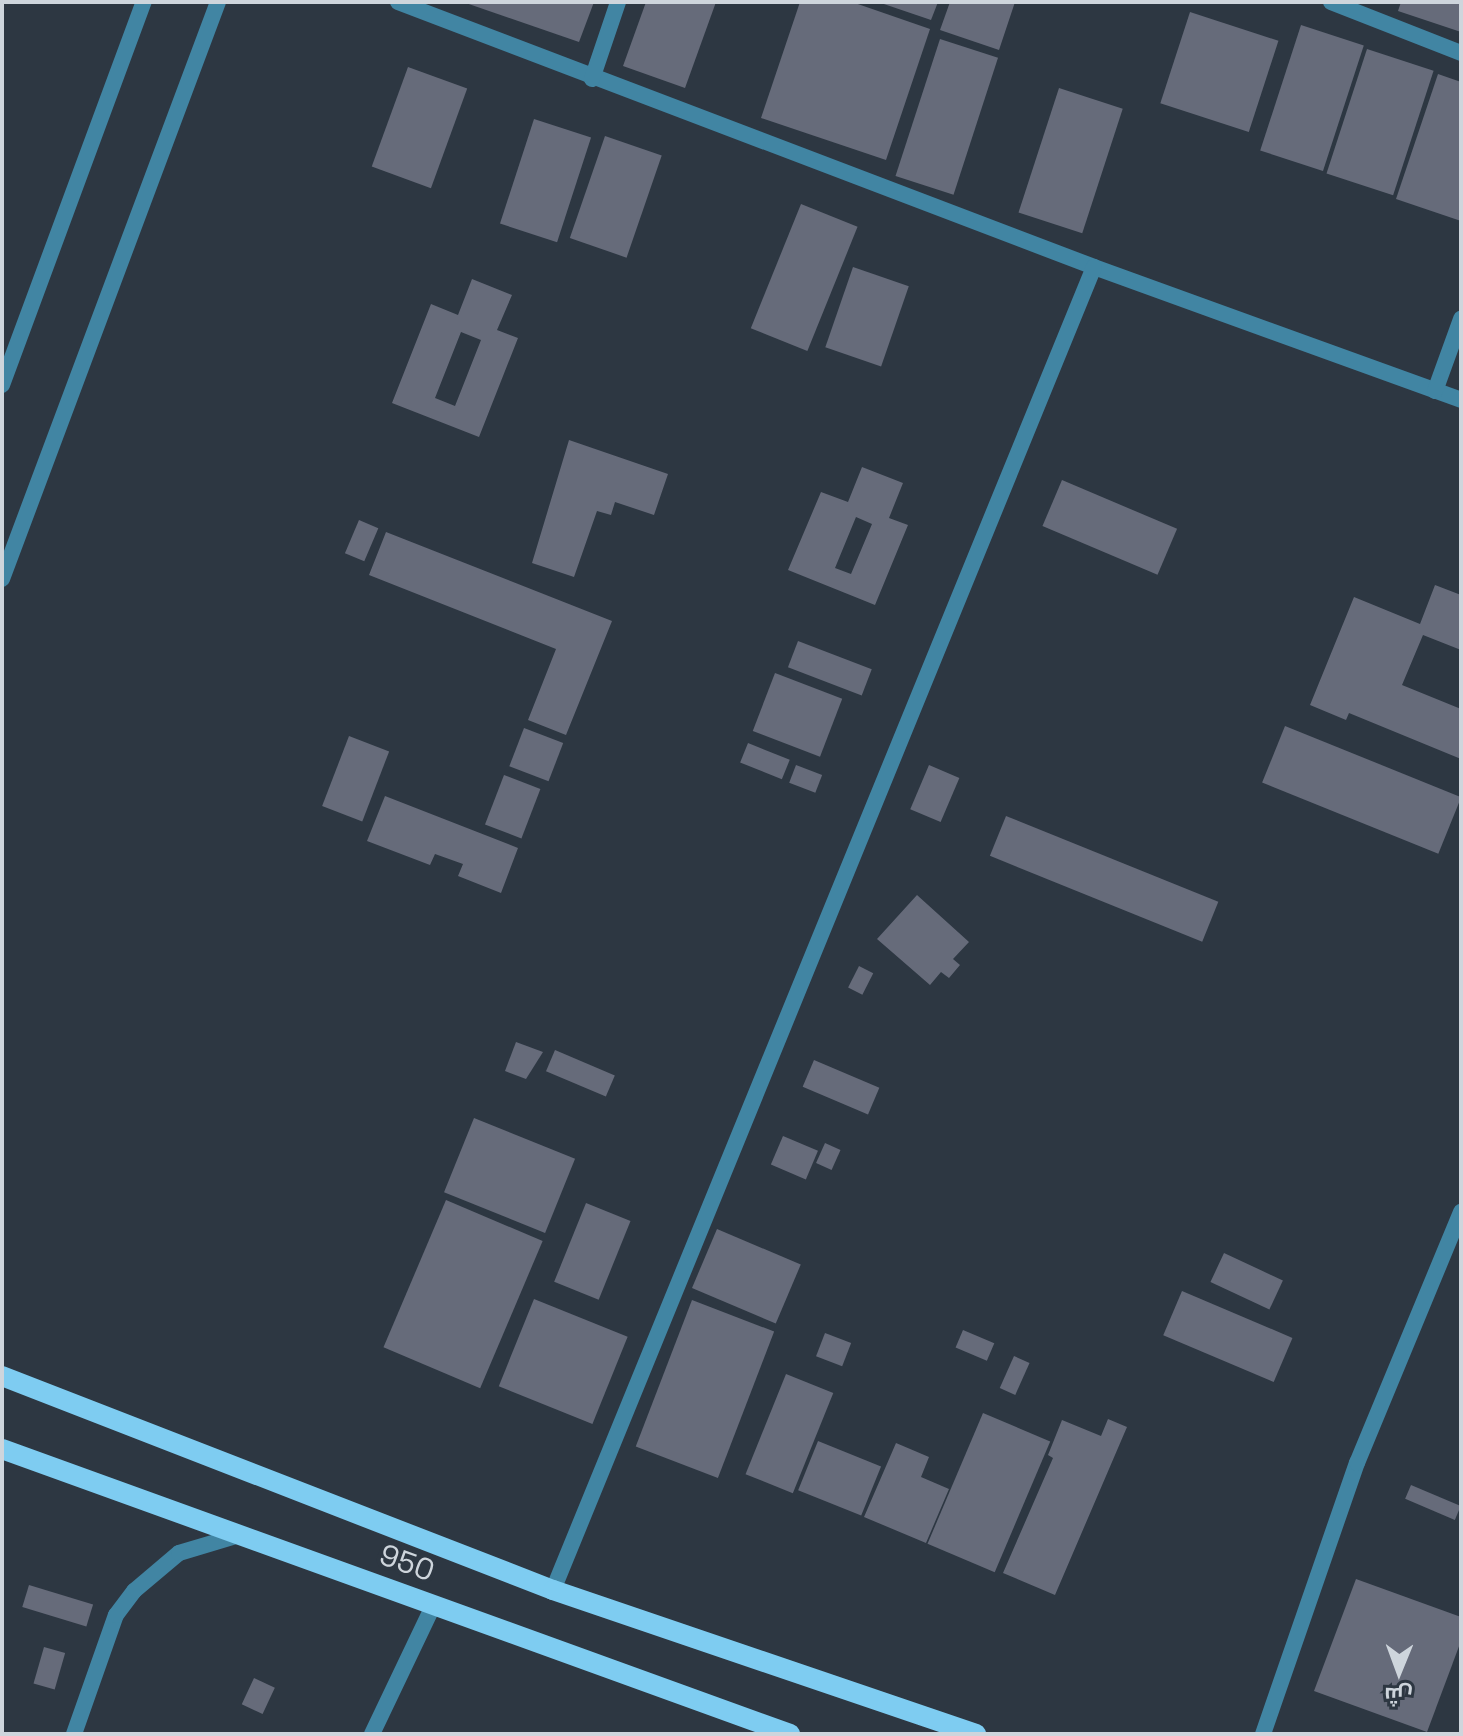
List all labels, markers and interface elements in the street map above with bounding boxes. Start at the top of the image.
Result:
street label: 950 [375,1537,439,1589]
north arrow [1359,1632,1439,1712]
text: ش [1384,1682,1413,1710]

